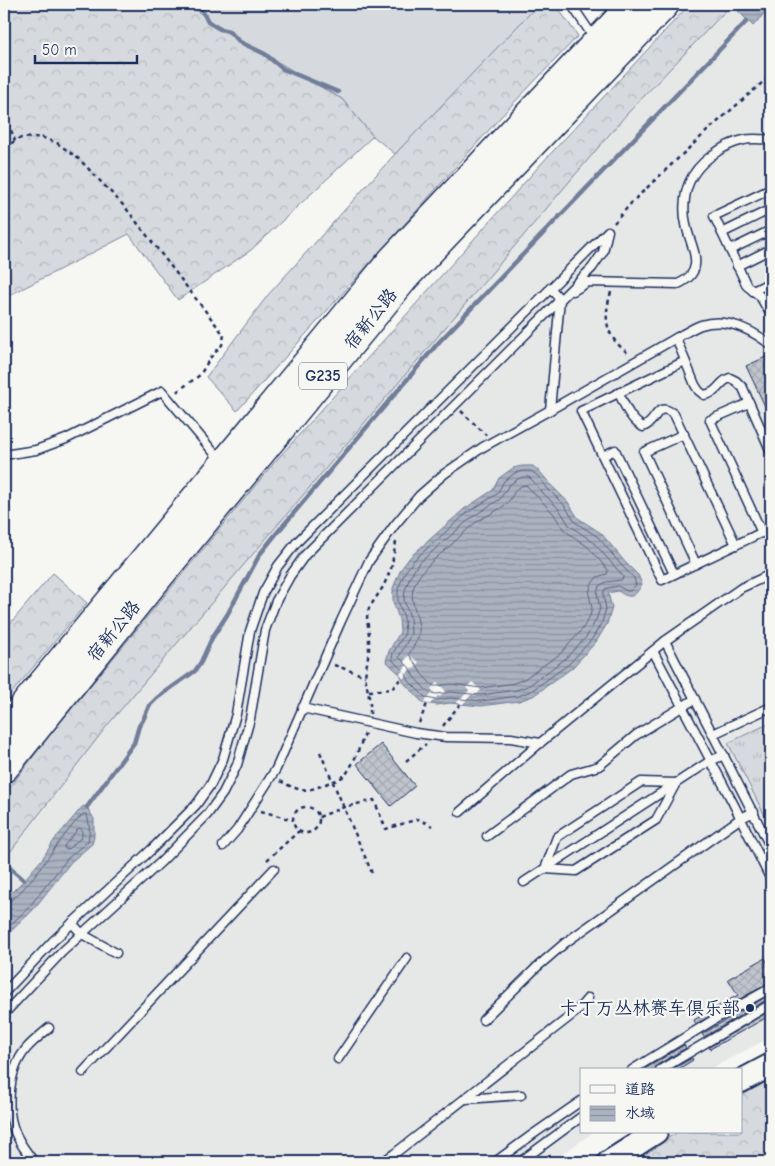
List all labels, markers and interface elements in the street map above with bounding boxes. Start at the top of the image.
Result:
scale bar [35,32,138,64]
text: 50 m [42,41,77,59]
street label: 宿新公路 [340,284,402,354]
road number: G235 [299,362,347,390]
street label: 宿新公路 [83,596,145,666]
place label: 卡丁万丛林赛车俱乐部 [560,998,740,1019]
marker: 卡丁万丛林赛车俱乐部 [744,1002,756,1014]
legend [580,1068,742,1134]
text: 道路 [625,1080,655,1098]
text: 水域 [625,1104,655,1122]

